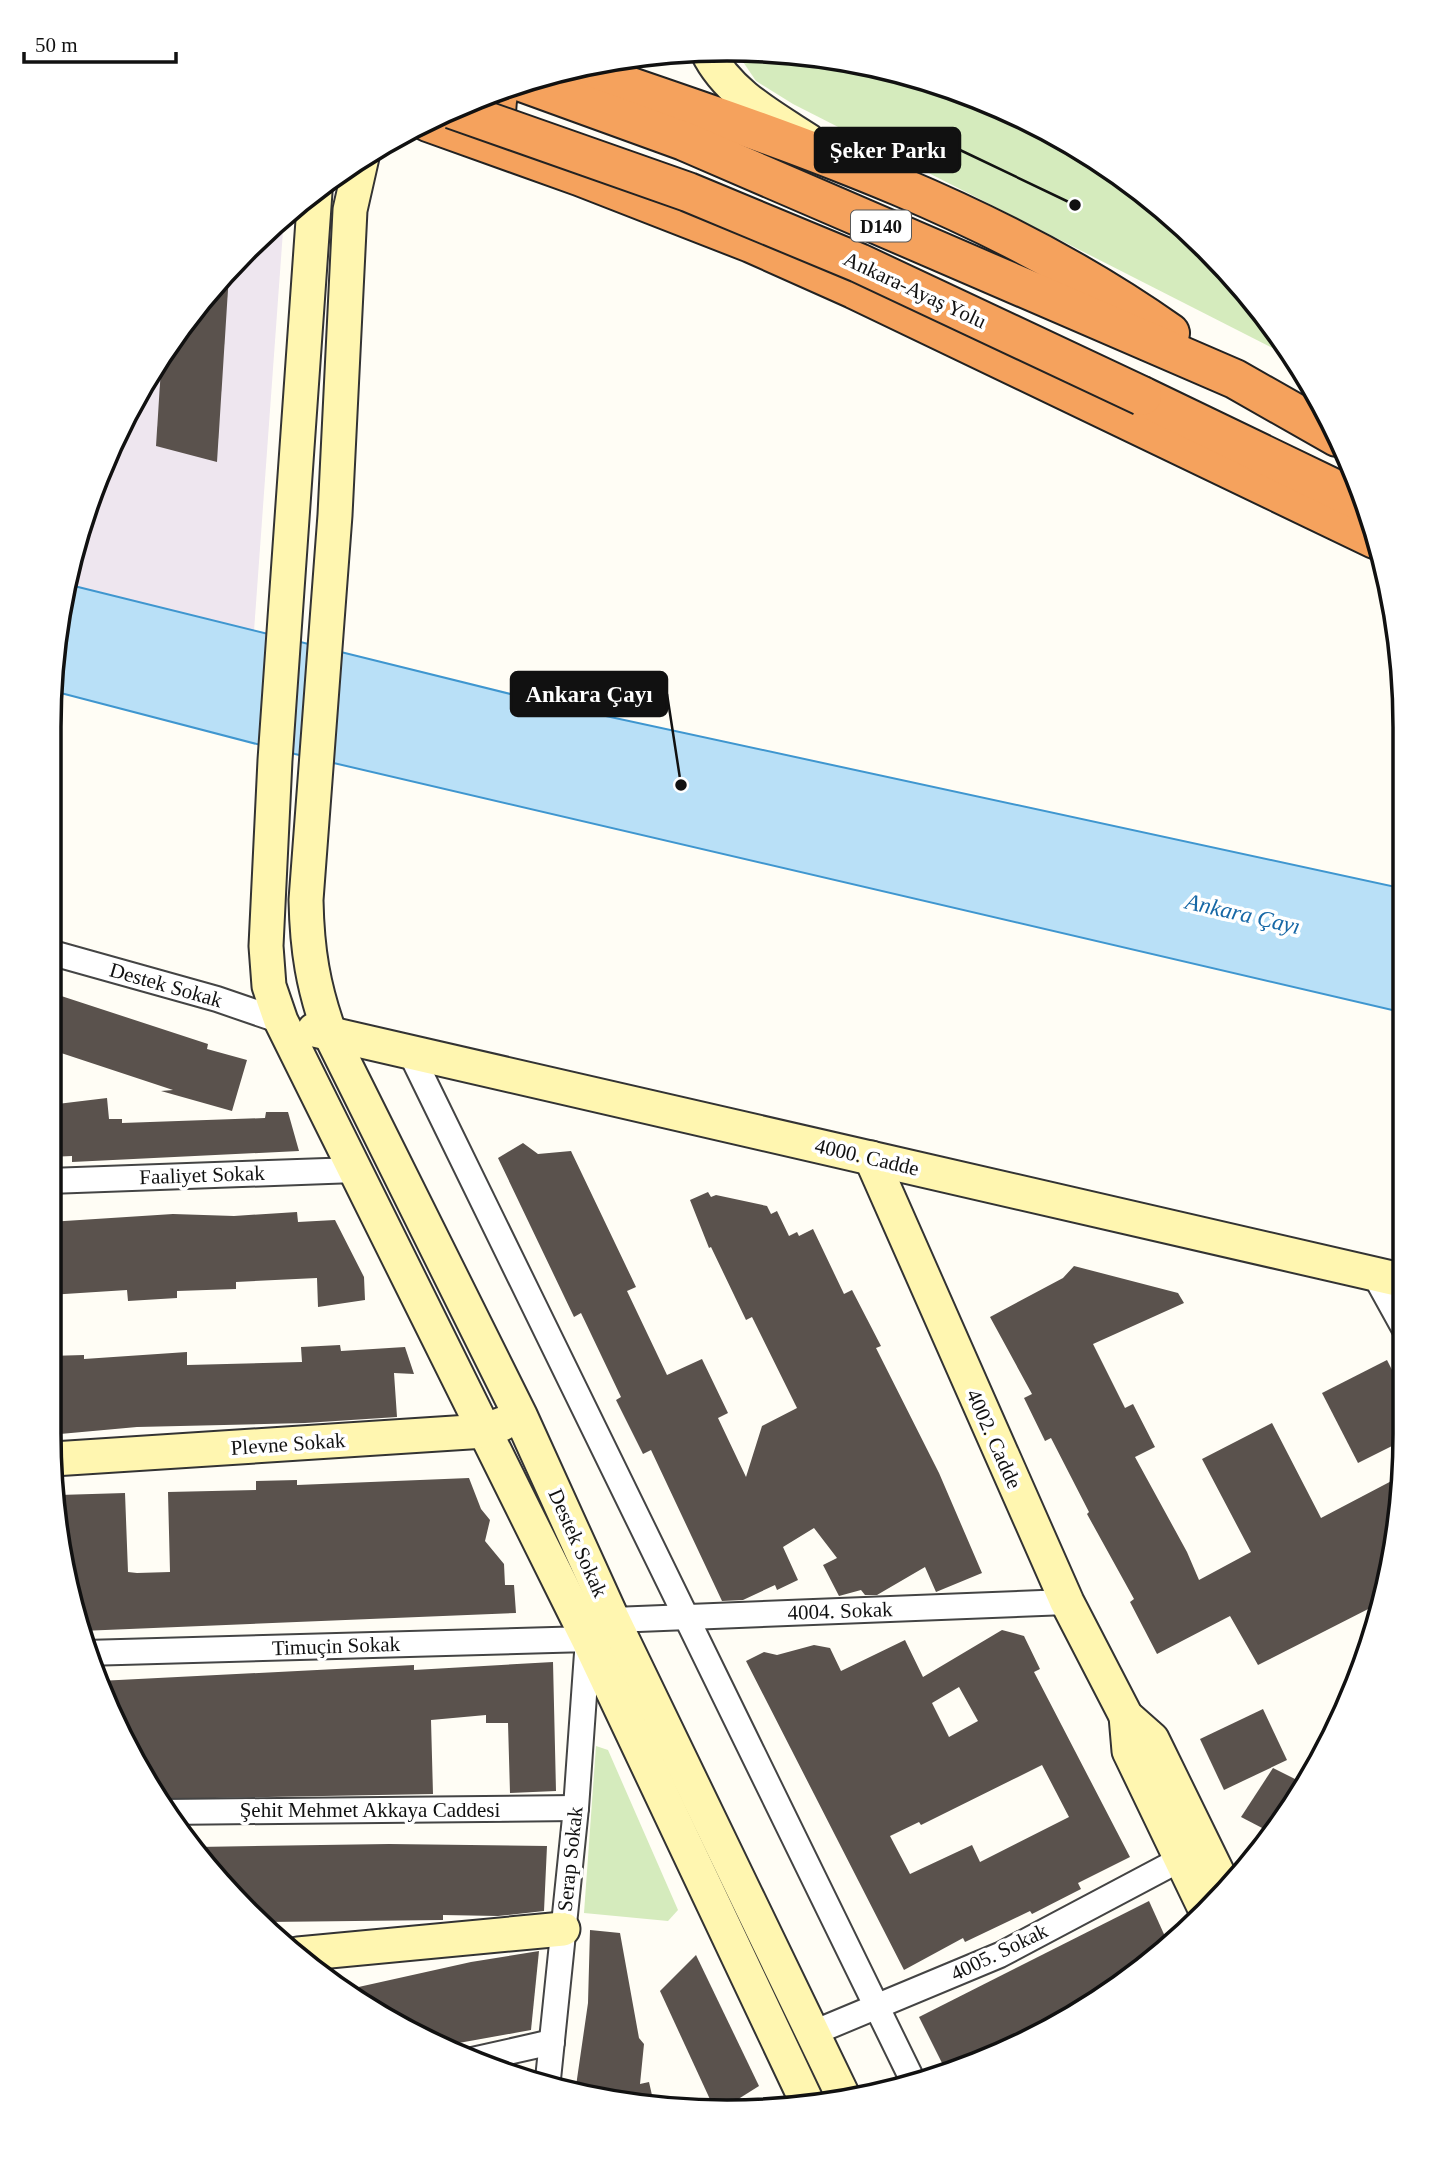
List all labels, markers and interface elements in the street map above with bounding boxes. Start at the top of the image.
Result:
scale bar [24,21,177,65]
text: 50 m [35,33,78,57]
callout: Şeker Parkı [815,128,960,172]
text: Şeker Parkı [830,138,947,163]
road number: D140 [851,210,911,242]
street label: Ankara-Ayaş Yolu [840,246,990,334]
callout: Ankara Çayı [511,672,667,716]
text: Ankara Çayı [525,682,653,707]
water label: Ankara Çayı [1181,888,1303,939]
street label: Destek Sokak [107,957,226,1013]
street label: 4000. Cadde [813,1133,921,1181]
street label: Faaliyet Sokak [139,1161,266,1189]
street label: 4002. Cadde [961,1386,1027,1492]
street label: Plevne Sokak [230,1428,347,1460]
street label: Destek Sokak [543,1485,613,1601]
street label: 4004. Sokak [787,1597,893,1625]
street label: Timuçin Sokak [272,1632,401,1660]
street label: Şehit Mehmet Akkaya Caddesi [240,1798,501,1822]
street label: Serap Sokak [553,1805,588,1913]
street label: 4005. Sokak [947,1918,1052,1986]

